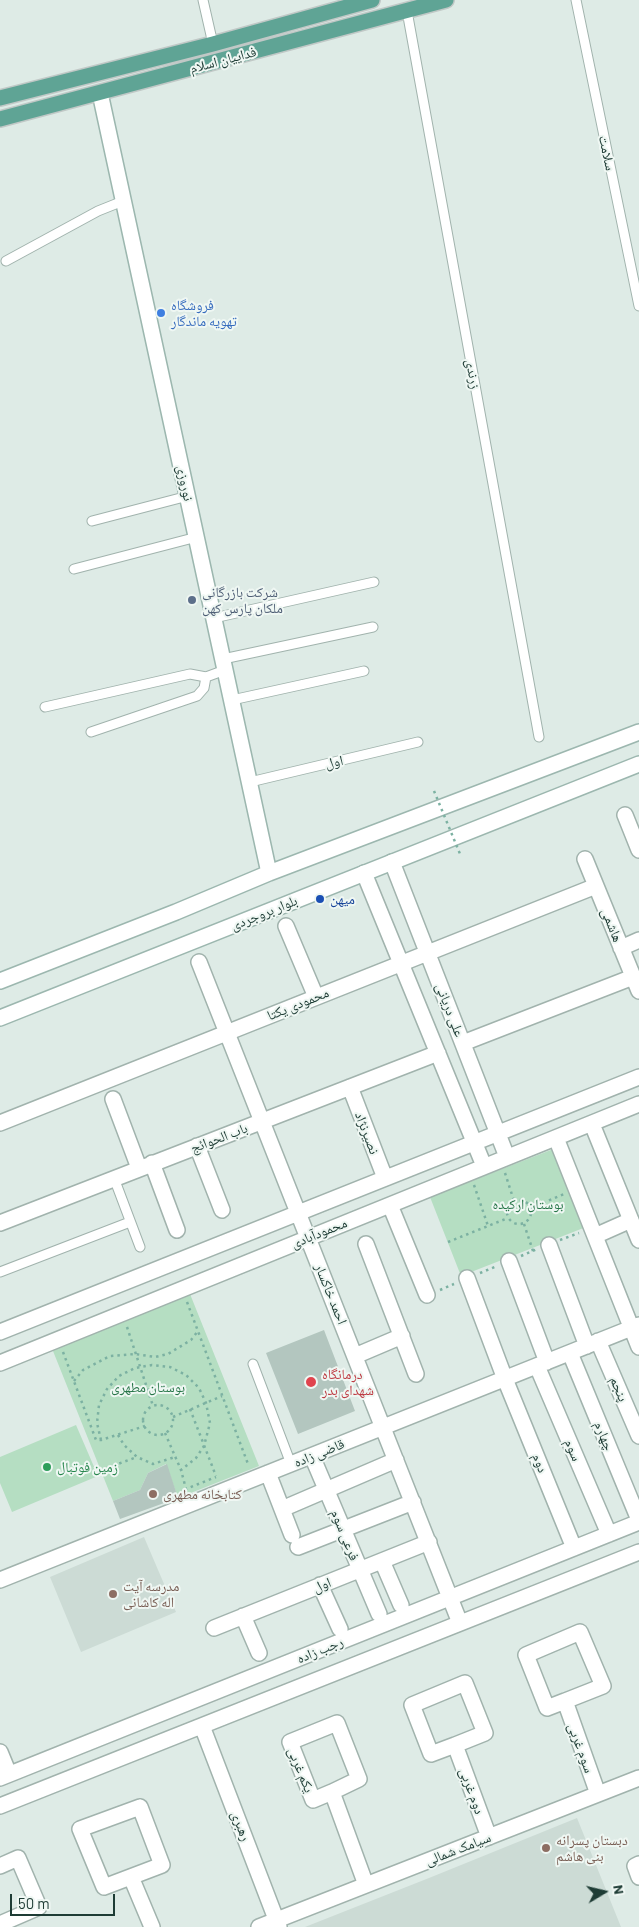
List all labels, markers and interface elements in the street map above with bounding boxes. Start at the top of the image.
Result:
street label: فداییان اسلام [188,43,258,77]
street label: سلامت [595,134,619,172]
place label: فروشگاه تهویه ماندگار [171,297,237,330]
marker: فروشگاه تهویه ماندگار [155,307,167,319]
street label: زرندی [462,358,484,390]
street label: نوروزی [173,463,197,503]
place label: شرکت بازرگانی ملکان پارس کهن [202,584,283,616]
marker: شرکت بازرگانی ملکان پارس کهن [186,594,198,606]
street label: اول [323,752,345,772]
place label: میهن [330,891,355,907]
street label: بلوار بروجردی [228,892,300,934]
marker: میهن [314,893,326,905]
street label: هاشمی [598,906,626,944]
street label: علی دریانی [432,981,468,1039]
street label: محمودی یکتا [265,984,331,1024]
street label: نصیرنژاد [351,1109,383,1157]
street label: باب الحوائج [188,1119,250,1157]
park label: بوستان ارکیده [492,1196,564,1212]
street label: محمودآبادی [288,1214,350,1252]
street label: احمد خاکسار [311,1261,351,1327]
place label: درمانگاه شهدای بدر [322,1366,374,1398]
street label: پنجم [606,1374,632,1404]
marker: درمانگاه شهدای بدر [304,1375,318,1389]
park label: بوستان مطهری [111,1379,185,1395]
street label: چهارم [591,1419,617,1453]
street label: قاضی زاده [291,1435,347,1471]
street label: سوم [561,1436,585,1464]
street label: دوم [529,1451,551,1475]
place label: زمین فوتبال [57,1459,118,1475]
marker: زمین فوتبال [41,1461,53,1473]
place label: کتابخانه مطهری [163,1486,242,1502]
marker: کتابخانه مطهری [147,1488,159,1500]
street label: فرعی سوم [327,1507,363,1563]
street label: اول [310,1574,334,1596]
place label: مدرسه آیت اله کاشانی [123,1578,179,1610]
marker: مدرسه آیت اله کاشانی [107,1588,119,1600]
street label: رجب زاده [294,1633,346,1667]
street label: سوم غربی [564,1721,598,1775]
street label: یکم غربی [284,1745,318,1795]
street label: دوم غربی [456,1765,488,1817]
street label: رهبری [228,1809,254,1843]
street label: سیامک شمالی [423,1829,493,1869]
place label: دبستان پسرانه بنی هاشم [556,1832,628,1864]
marker: دبستان پسرانه بنی هاشم [540,1842,552,1854]
north arrow [579,1867,629,1917]
scale bar [12,1884,118,1916]
text: N [610,1884,628,1896]
text: 50 m [18,1894,50,1912]

